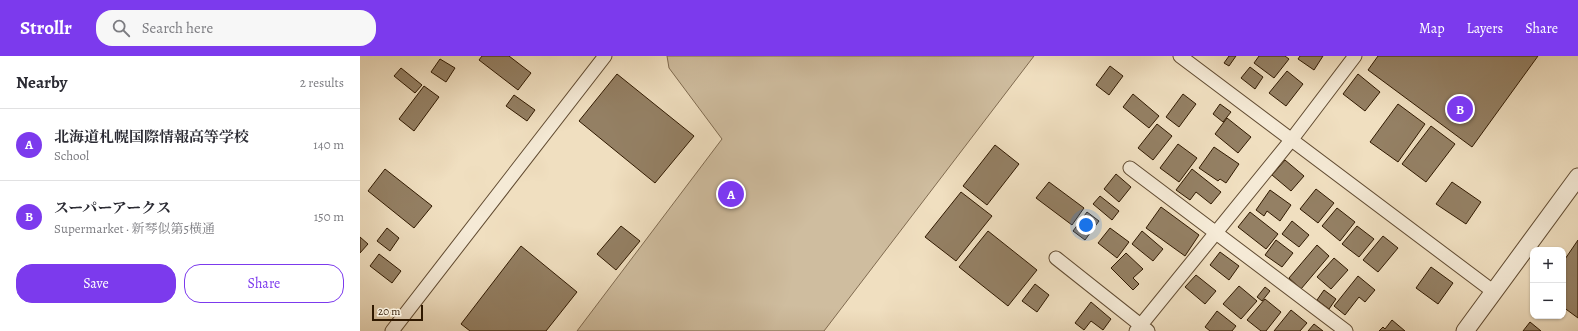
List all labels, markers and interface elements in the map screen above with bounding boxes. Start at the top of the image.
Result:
search box [96,10,376,46]
text: Strollr [20,15,72,41]
icon: search [110,17,132,39]
text: Search here [142,18,213,38]
text: Map [1419,19,1445,38]
text: Layers [1467,19,1503,38]
text: Share [1525,19,1558,38]
text: Nearby [16,71,67,94]
text: 2 results [300,74,344,91]
pin: B [1447,94,1473,124]
text: 北海道札幌国際情報高等学校 [54,127,249,147]
text: A [25,136,33,153]
text: 140 m [313,136,344,153]
text: School [54,147,89,164]
pin: A [718,179,744,209]
text: スーパーアークス [54,198,171,218]
text: B [25,208,33,225]
text: 150 m [314,208,344,225]
your location [1076,215,1096,235]
text: Supermarket · 新琴似第5横通 [54,220,215,237]
map controls [1530,247,1566,319]
button: + [1530,247,1566,283]
button: Save [16,264,176,303]
button: Share [184,264,344,303]
button: − [1530,283,1566,319]
scale bar [372,303,423,322]
text: 20 m [378,304,400,319]

